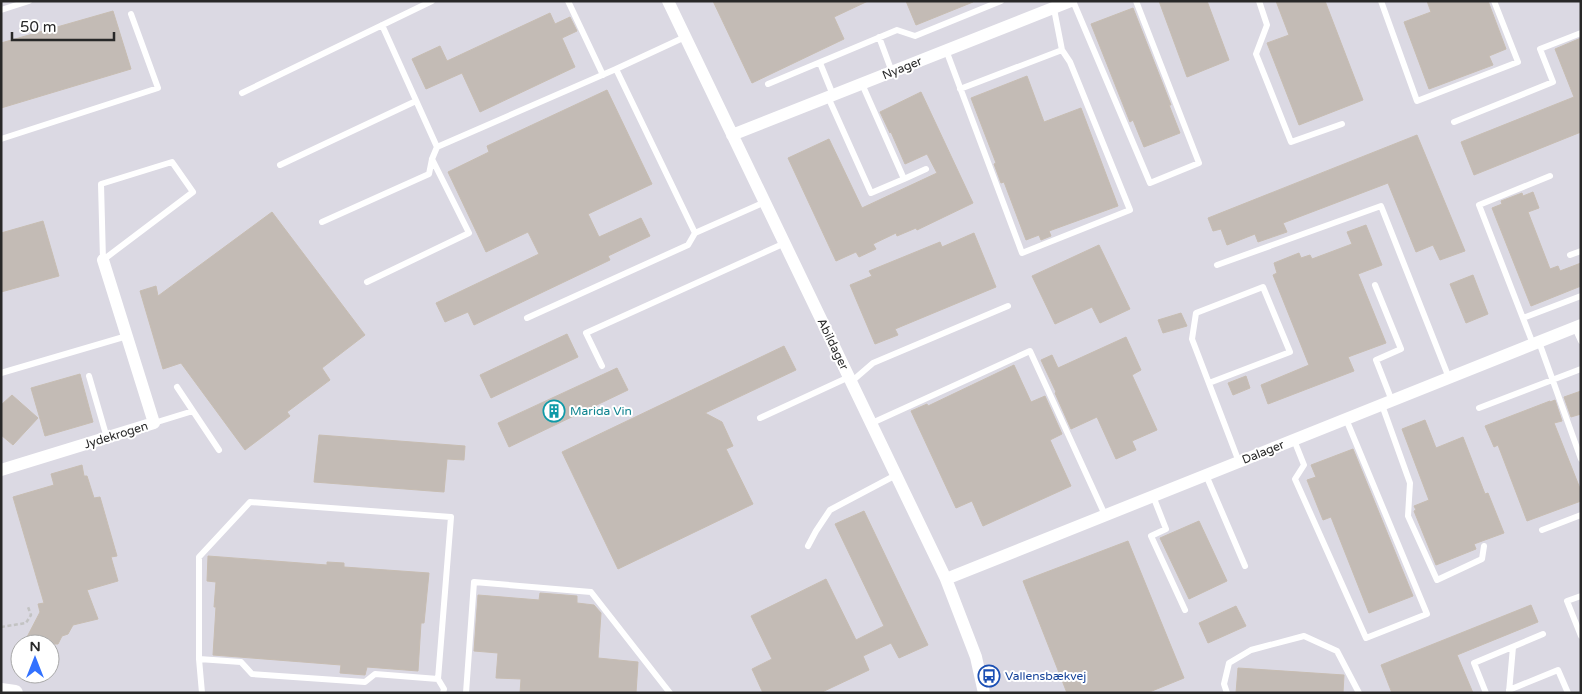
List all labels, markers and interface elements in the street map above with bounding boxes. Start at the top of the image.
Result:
scale bar [12,10,115,42]
text: 50 m [20,18,57,36]
street label: Nyager [880,54,924,82]
street label: Abildager [814,316,852,372]
building icon: Marida Vin [542,399,566,423]
place label: Marida Vin [570,404,632,418]
street label: Jydekrogen [82,419,150,451]
street label: Dalager [1240,437,1287,467]
north arrow [10,634,60,684]
text: N [29,638,41,655]
bus stop icon: Vallensbækvej [977,664,1001,688]
place label: Vallensbækvej [1005,669,1086,683]

